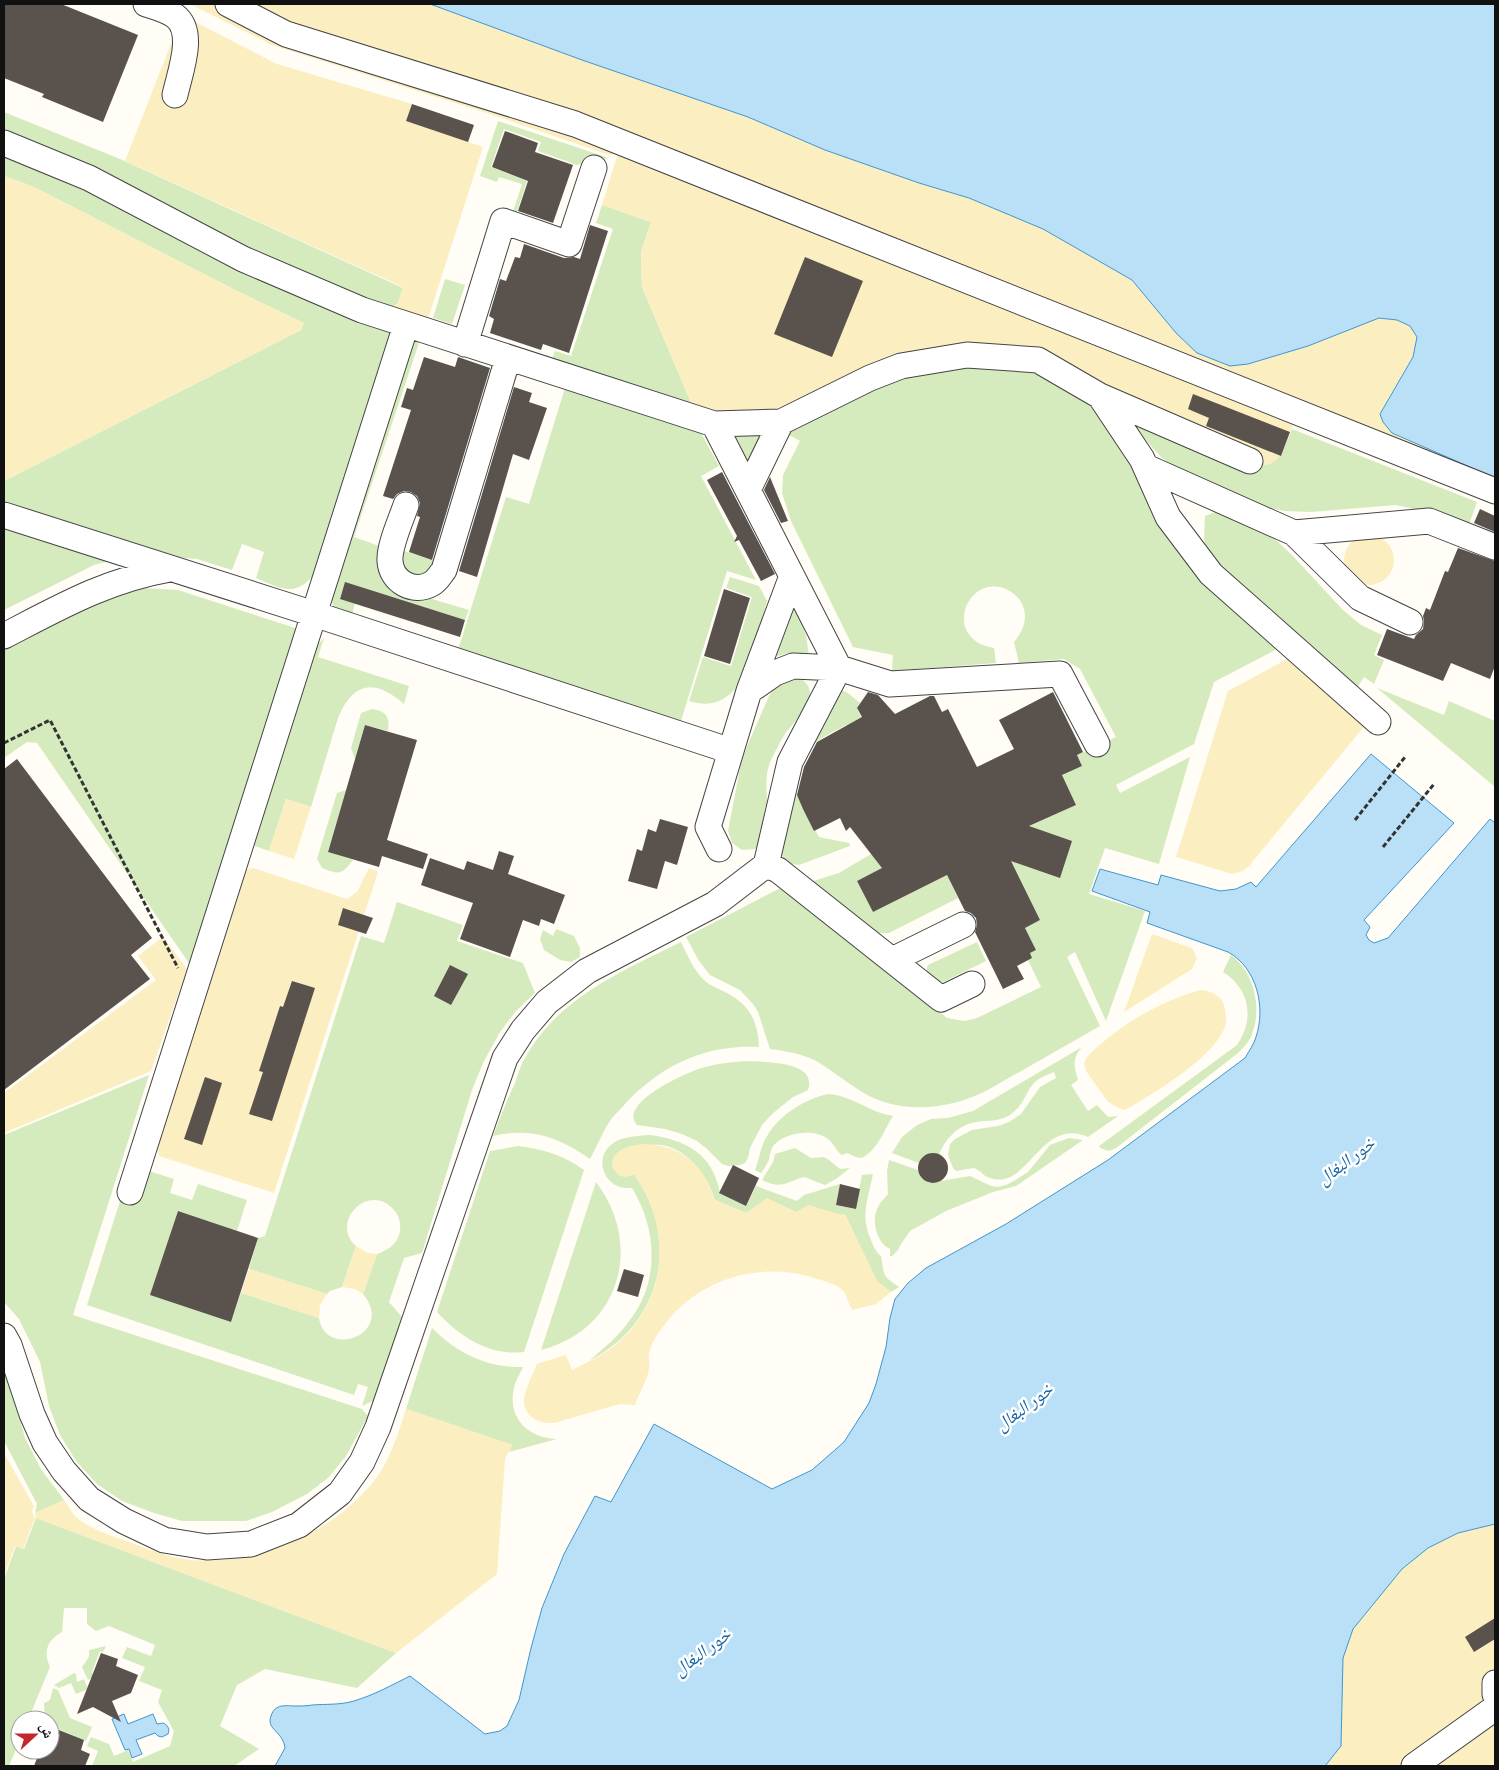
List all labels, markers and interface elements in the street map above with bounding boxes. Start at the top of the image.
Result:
water label: خور البغال [1314,1133,1380,1190]
water label: خور البغال [992,1379,1058,1436]
water label: خور البغال [670,1624,736,1681]
north arrow [10,1710,60,1760]
text: ش [36,1721,57,1741]

